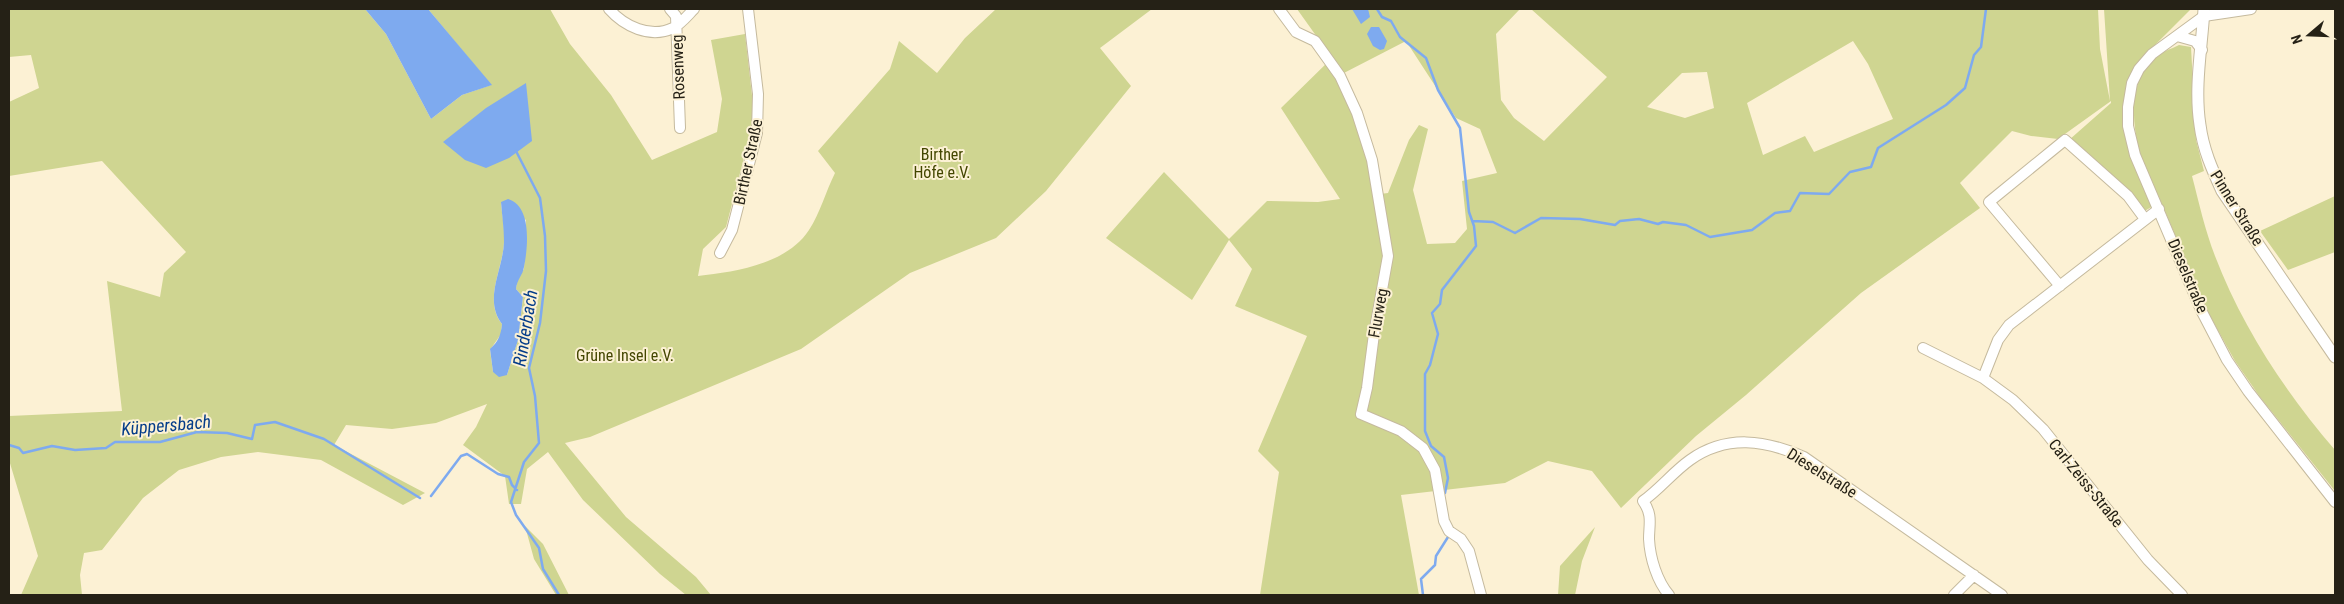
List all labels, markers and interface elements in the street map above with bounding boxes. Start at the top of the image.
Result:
north arrow [2284,10,2334,60]
text: N [2288,33,2306,46]
street label: Rosenweg [667,34,689,100]
street label: Birther Straße [730,117,766,207]
park label: Birther Höfe e.V. [913,145,971,182]
street label: Pinner Straße [2206,167,2268,249]
street label: Dieselstraße [2164,236,2212,316]
street label: Flurweg [1364,287,1392,339]
water label: Rinderbach [509,288,541,368]
park label: Grüne Insel e.V. [576,346,674,365]
water label: Küppersbach [120,411,212,439]
street label: Carl-Zeiss-Straße [2045,435,2127,531]
street label: Dieselstraße [1784,444,1860,502]

